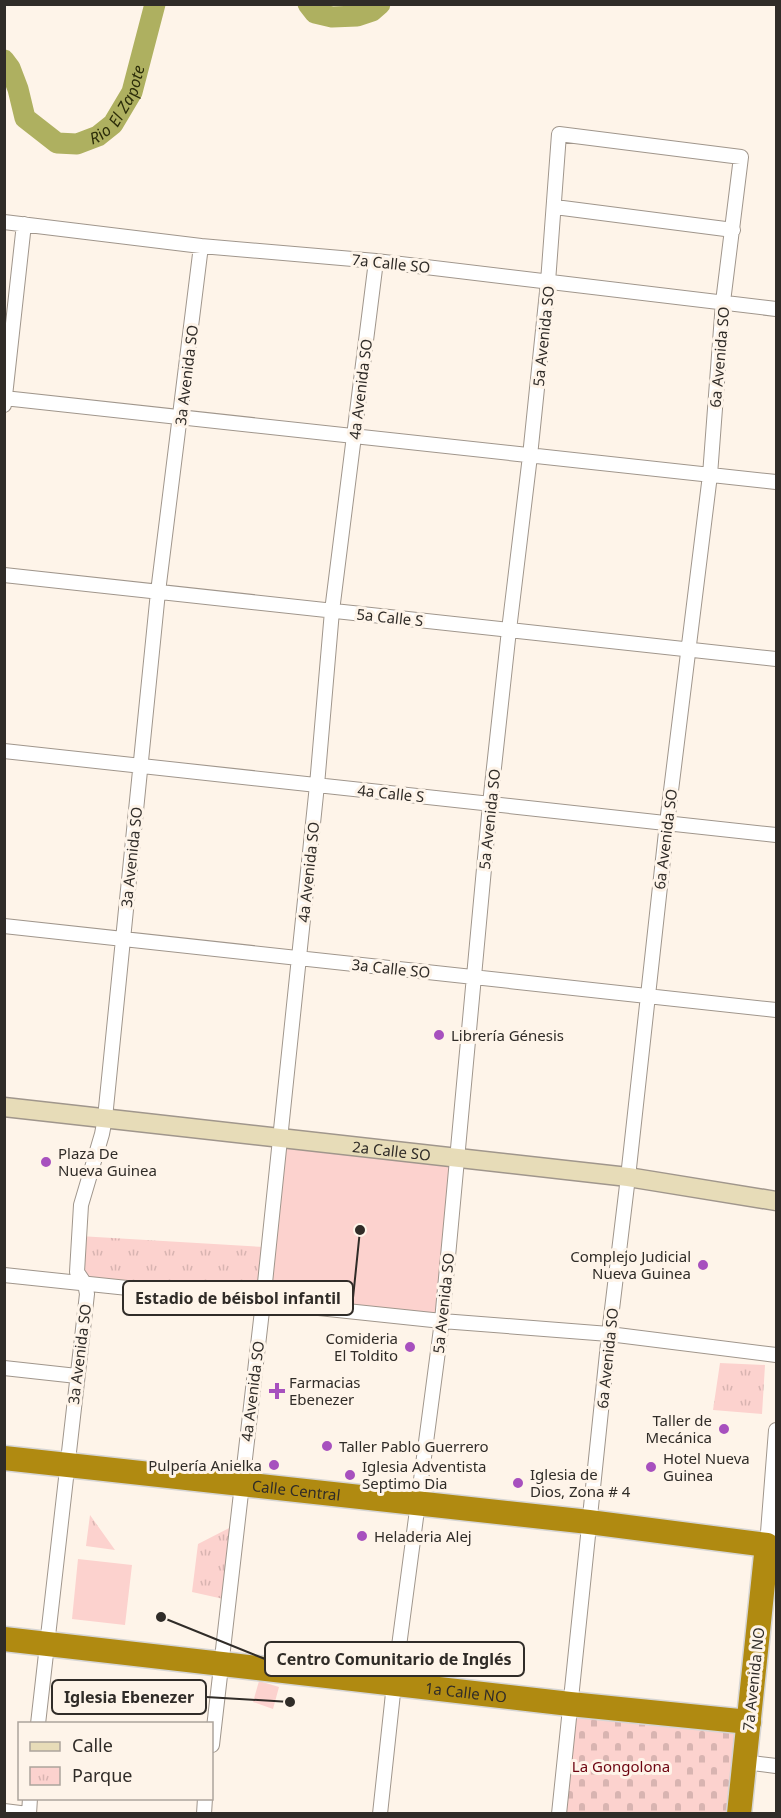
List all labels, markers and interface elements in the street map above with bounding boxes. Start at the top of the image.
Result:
water label: Rio El Zapote [86,63,150,149]
street label: 7a Calle SO [351,249,431,277]
street label: 5a Avenida SO [528,285,558,387]
street label: 6a Avenida SO [705,306,733,408]
street label: 3a Avenida SO [170,324,202,426]
street label: 4a Avenida SO [344,338,376,440]
street label: 5a Calle S [356,604,424,630]
street label: 5a Avenida SO [474,768,504,870]
street label: 4a Calle S [357,780,425,806]
street label: 6a Avenida SO [649,788,681,890]
street label: 3a Avenida SO [116,806,146,908]
street label: 4a Avenida SO [293,821,323,923]
street label: 3a Calle SO [351,954,431,982]
place label: Librería Génesis [451,1025,564,1045]
marker: Librería Génesis [432,1028,446,1042]
street label: 2a Calle SO [351,1136,432,1165]
place label: Plaza De Nueva Guinea [58,1143,157,1180]
marker: Plaza De Nueva Guinea [39,1155,53,1169]
place label: Complejo Judicial Nueva Guinea [570,1246,691,1283]
street label: 5a Avenida SO [428,1252,458,1354]
marker: Complejo Judicial Nueva Guinea [696,1258,710,1272]
callout: Estadio de béisbol infantil [123,1281,353,1315]
text: Estadio de béisbol infantil [135,1287,341,1309]
street label: 3a Avenida SO [63,1303,95,1405]
street label: 6a Avenida SO [592,1307,622,1409]
place label: Comideria El Toldito [325,1328,398,1365]
street label: 4a Avenida SO [236,1340,268,1442]
marker: Comideria El Toldito [403,1340,417,1354]
place label: Farmacias Ebenezer [289,1372,361,1409]
marker: Farmacias Ebenezer [270,1384,284,1398]
place label: Taller de Mecánica [646,1410,712,1447]
marker: Taller de Mecánica [717,1422,731,1436]
place label: Taller Pablo Guerrero [339,1436,489,1456]
marker: Taller Pablo Guerrero [320,1439,334,1453]
place label: Hotel Nueva Guinea [663,1448,750,1485]
place label: Pulpería Anielka [148,1455,262,1475]
place label: Iglesia Adventista Septimo Dia [362,1456,486,1493]
marker: Pulpería Anielka [267,1458,281,1472]
marker: Hotel Nueva Guinea [644,1460,658,1474]
place label: Iglesia de Dios, Zona # 4 [530,1464,631,1501]
marker: Iglesia Adventista Septimo Dia [343,1468,357,1482]
street label: Calle Central [251,1475,342,1505]
marker: Iglesia de Dios, Zona # 4 [511,1476,525,1490]
place label: Heladeria Alej [374,1526,472,1546]
marker: Heladeria Alej [355,1529,369,1543]
street label: 7a Avenida NO [738,1626,768,1732]
callout: Centro Comunitario de Inglés [265,1642,524,1676]
text: Centro Comunitario de Inglés [276,1648,512,1670]
street label: 1a Calle NO [424,1677,508,1707]
callout: Iglesia Ebenezer [52,1680,206,1714]
text: Iglesia Ebenezer [64,1686,194,1708]
legend [18,1722,213,1800]
text: Calle [72,1733,113,1757]
park label: La Gongolona [572,1756,670,1776]
text: Parque [72,1763,132,1787]

